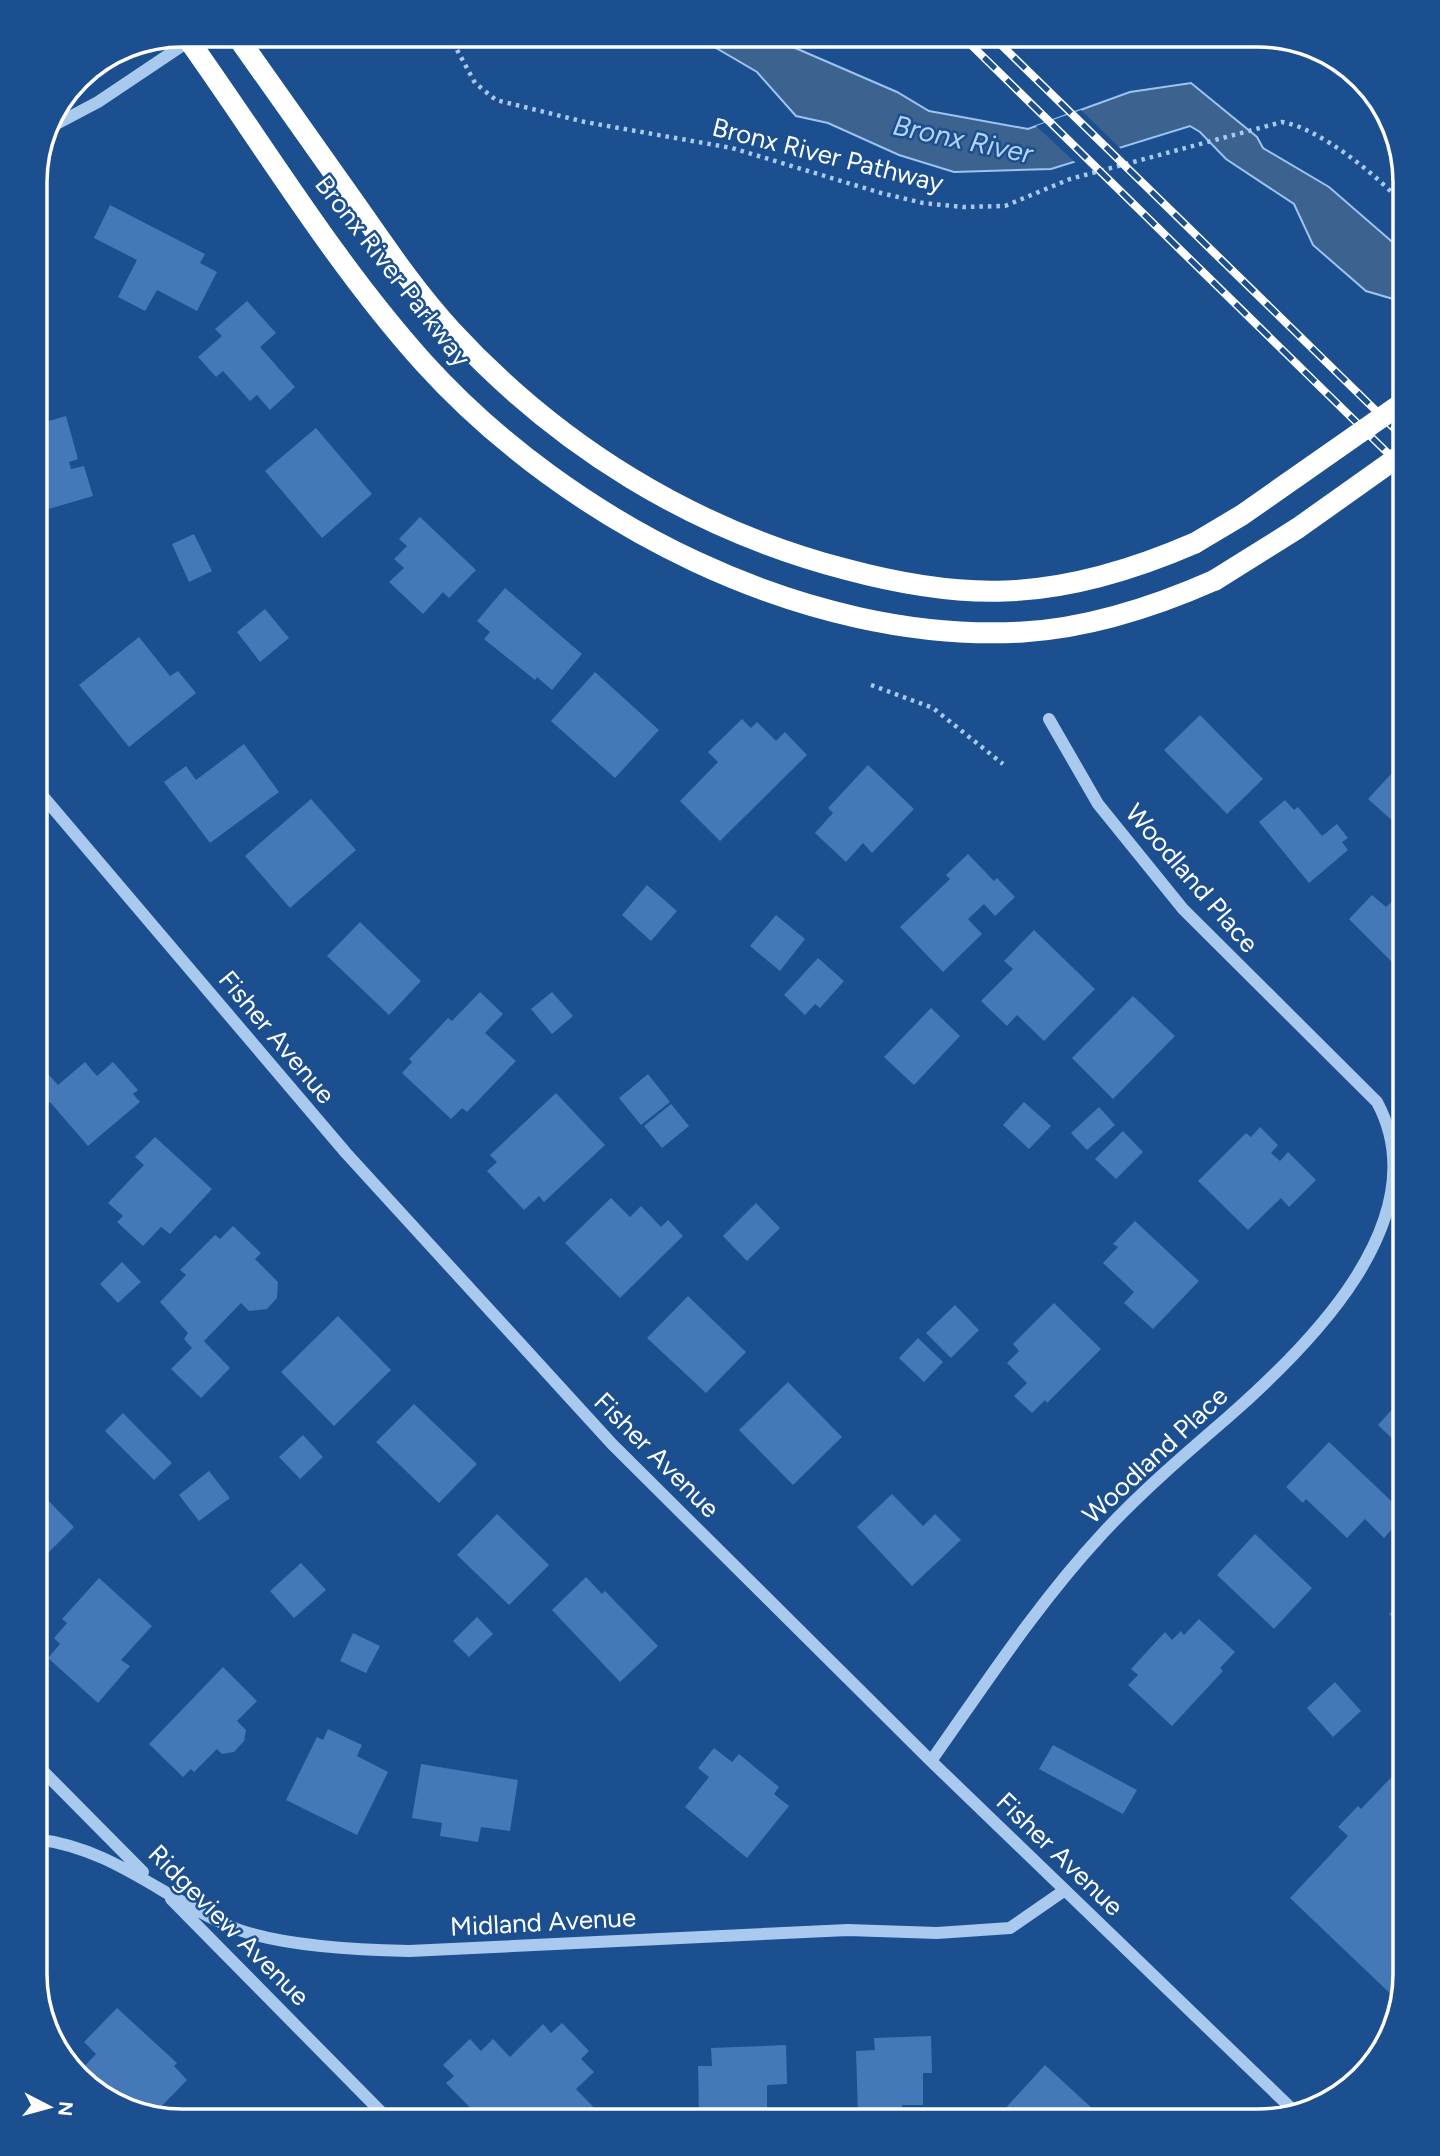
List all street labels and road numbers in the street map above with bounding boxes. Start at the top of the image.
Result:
street label: Bronx River Pathway [709,111,947,199]
street label: Bronx River Parkway [308,169,478,373]
street label: Woodland Place [1119,797,1265,959]
street label: Fisher Avenue [212,964,342,1110]
street label: Woodland Place [1076,1380,1234,1530]
street label: Fisher Avenue [588,1386,726,1524]
street label: Fisher Avenue [990,1785,1130,1923]
street label: Ridgeview Avenue [142,1838,316,2012]
street label: Midland Avenue [449,1901,637,1943]

